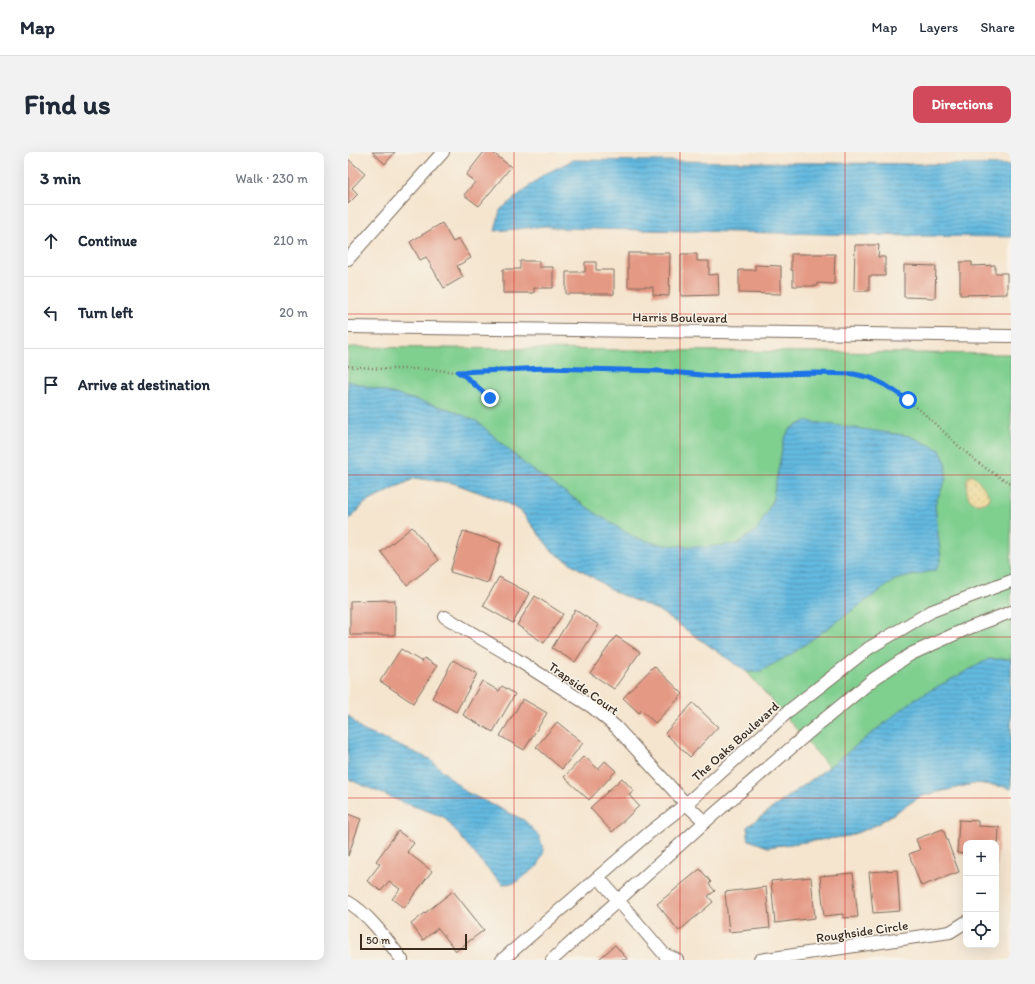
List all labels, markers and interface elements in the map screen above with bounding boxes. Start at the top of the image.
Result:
text: Map [20,16,55,39]
text: Map [872,19,897,36]
text: Layers [919,19,958,36]
text: Share [980,19,1015,36]
button: Directions [913,86,1011,123]
text: Find us [24,87,111,121]
text: 3 min [40,168,81,188]
text: Walk · 230 m [236,171,308,186]
icon: ahead [40,230,62,252]
text: Continue [78,232,137,250]
text: 210 m [273,233,308,248]
icon: left [40,302,62,324]
text: Turn left [78,304,133,322]
text: 20 m [279,305,308,320]
street label: Harris Boulevard [632,309,728,326]
icon: arrive [40,374,62,396]
text: Arrive at destination [78,376,210,394]
route end [481,389,499,407]
route start [899,391,917,409]
street label: Trapside Court [546,659,622,718]
street label: The Oaks Boulevard [689,698,782,784]
map controls [963,840,999,948]
button: + [963,840,999,876]
button: − [963,876,999,912]
button: locate [963,912,999,948]
street label: Roughside Circle [815,918,909,945]
scale bar [360,932,467,951]
text: 50 m [366,934,390,947]

